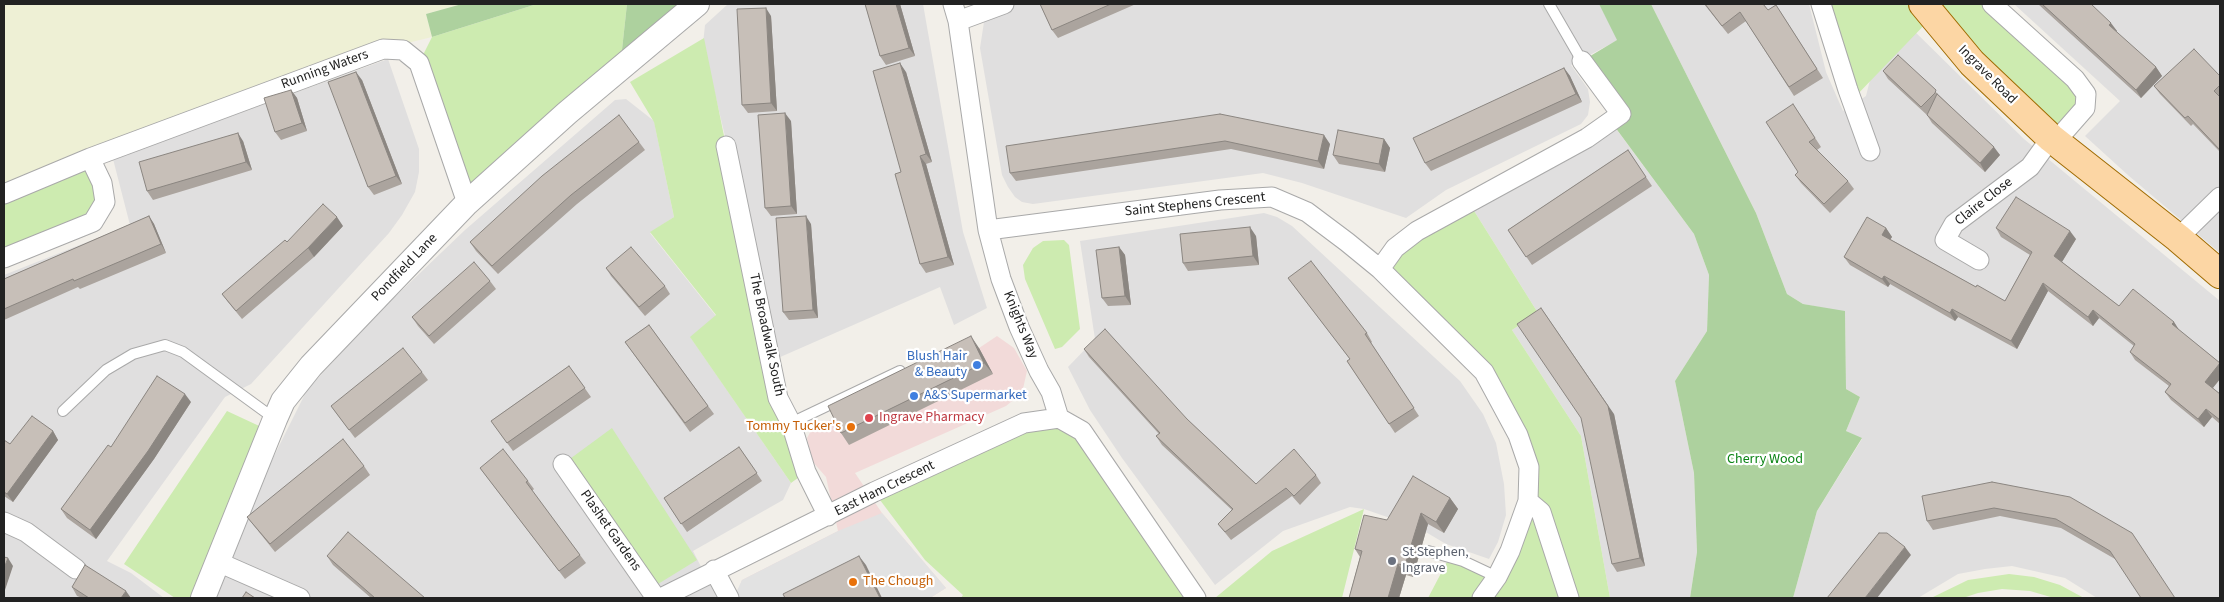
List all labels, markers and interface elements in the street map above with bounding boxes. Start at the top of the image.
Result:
street label: Ingrave Road [1954,42,2020,108]
street label: Running Waters [279,46,371,94]
street label: Claire Close [1952,174,2016,230]
street label: Saint Stephens Crescent [1124,189,1266,221]
street label: Pondfield Lane [369,231,441,305]
street label: The Broadwalk South [745,272,787,398]
street label: Knights Way [999,289,1041,361]
place label: Blush Hair & Beauty [907,349,967,382]
marker: Blush Hair & Beauty [971,359,983,371]
place label: A&S Supermarket [924,388,1027,404]
marker: A&S Supermarket [908,390,920,402]
place label: Ingrave Pharmacy [879,410,984,426]
marker: Ingrave Pharmacy [863,412,875,424]
place label: Tommy Tucker's [746,419,841,435]
marker: Tommy Tucker's [845,421,857,433]
park label: Cherry Wood [1727,452,1803,468]
street label: East Ham Crescent [832,458,938,520]
street label: Plashet Gardens [576,487,644,575]
place label: St Stephen, Ingrave [1402,545,1469,578]
marker: St Stephen, Ingrave [1386,555,1398,567]
place label: The Chough [863,574,933,590]
marker: The Chough [847,576,859,588]

